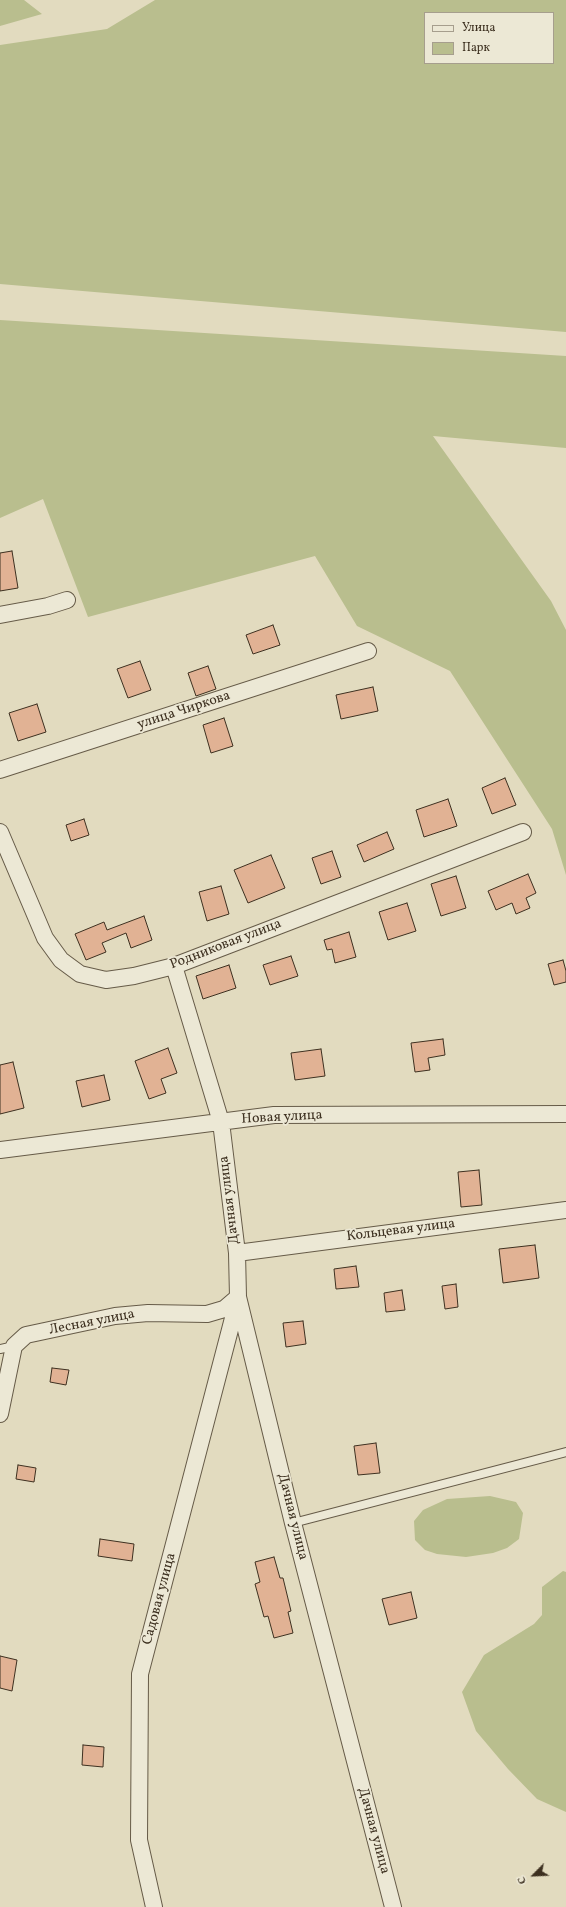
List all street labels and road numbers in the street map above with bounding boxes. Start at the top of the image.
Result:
street label: улица Чиркова [135,688,233,734]
street label: Родниковая улица [168,916,284,974]
street label: Новая улица [241,1107,323,1129]
street label: Дачная улица [216,1155,244,1245]
street label: Кольцевая улица [346,1216,456,1246]
street label: Лесная улица [48,1306,136,1340]
street label: Дачная улица [273,1472,311,1562]
street label: Садовая улица [140,1551,180,1647]
street label: Дачная улица [353,1786,393,1876]

